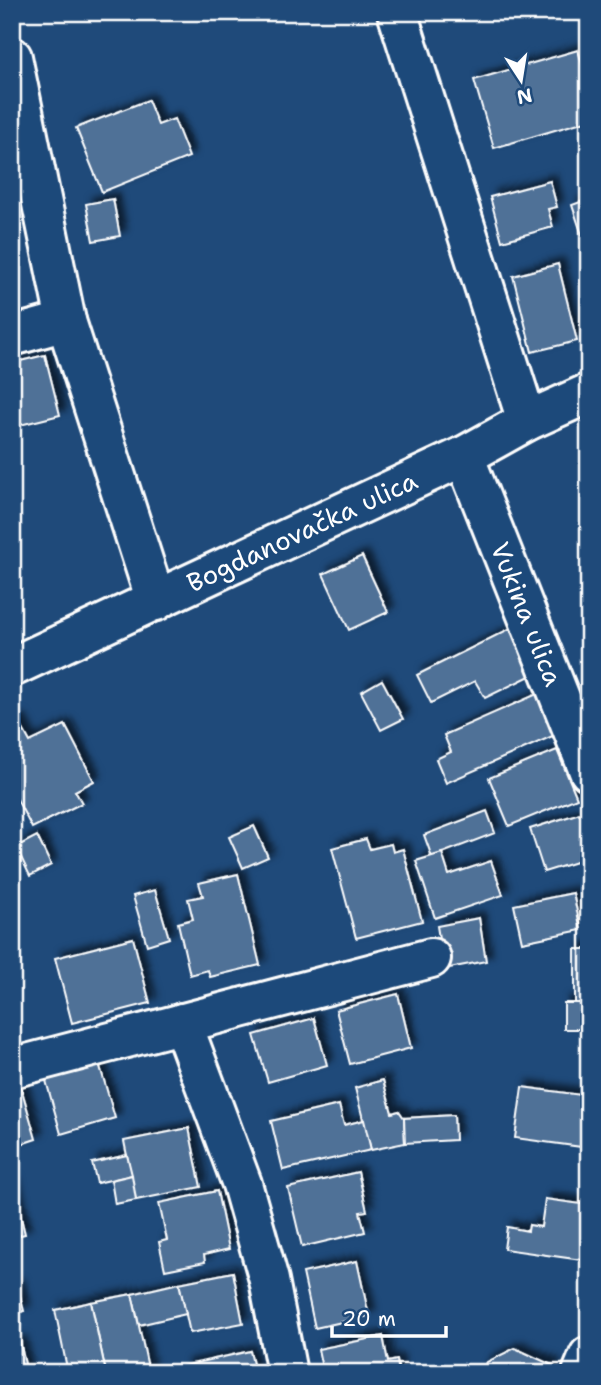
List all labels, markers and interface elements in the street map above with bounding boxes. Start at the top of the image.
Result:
north arrow [486,46,556,116]
text: N [514,82,534,110]
street label: Bogdanovačka ulica [181,462,423,600]
street label: Vukina ulica [483,537,571,691]
scale bar [332,1294,445,1338]
text: 20 m [342,1305,396,1333]

